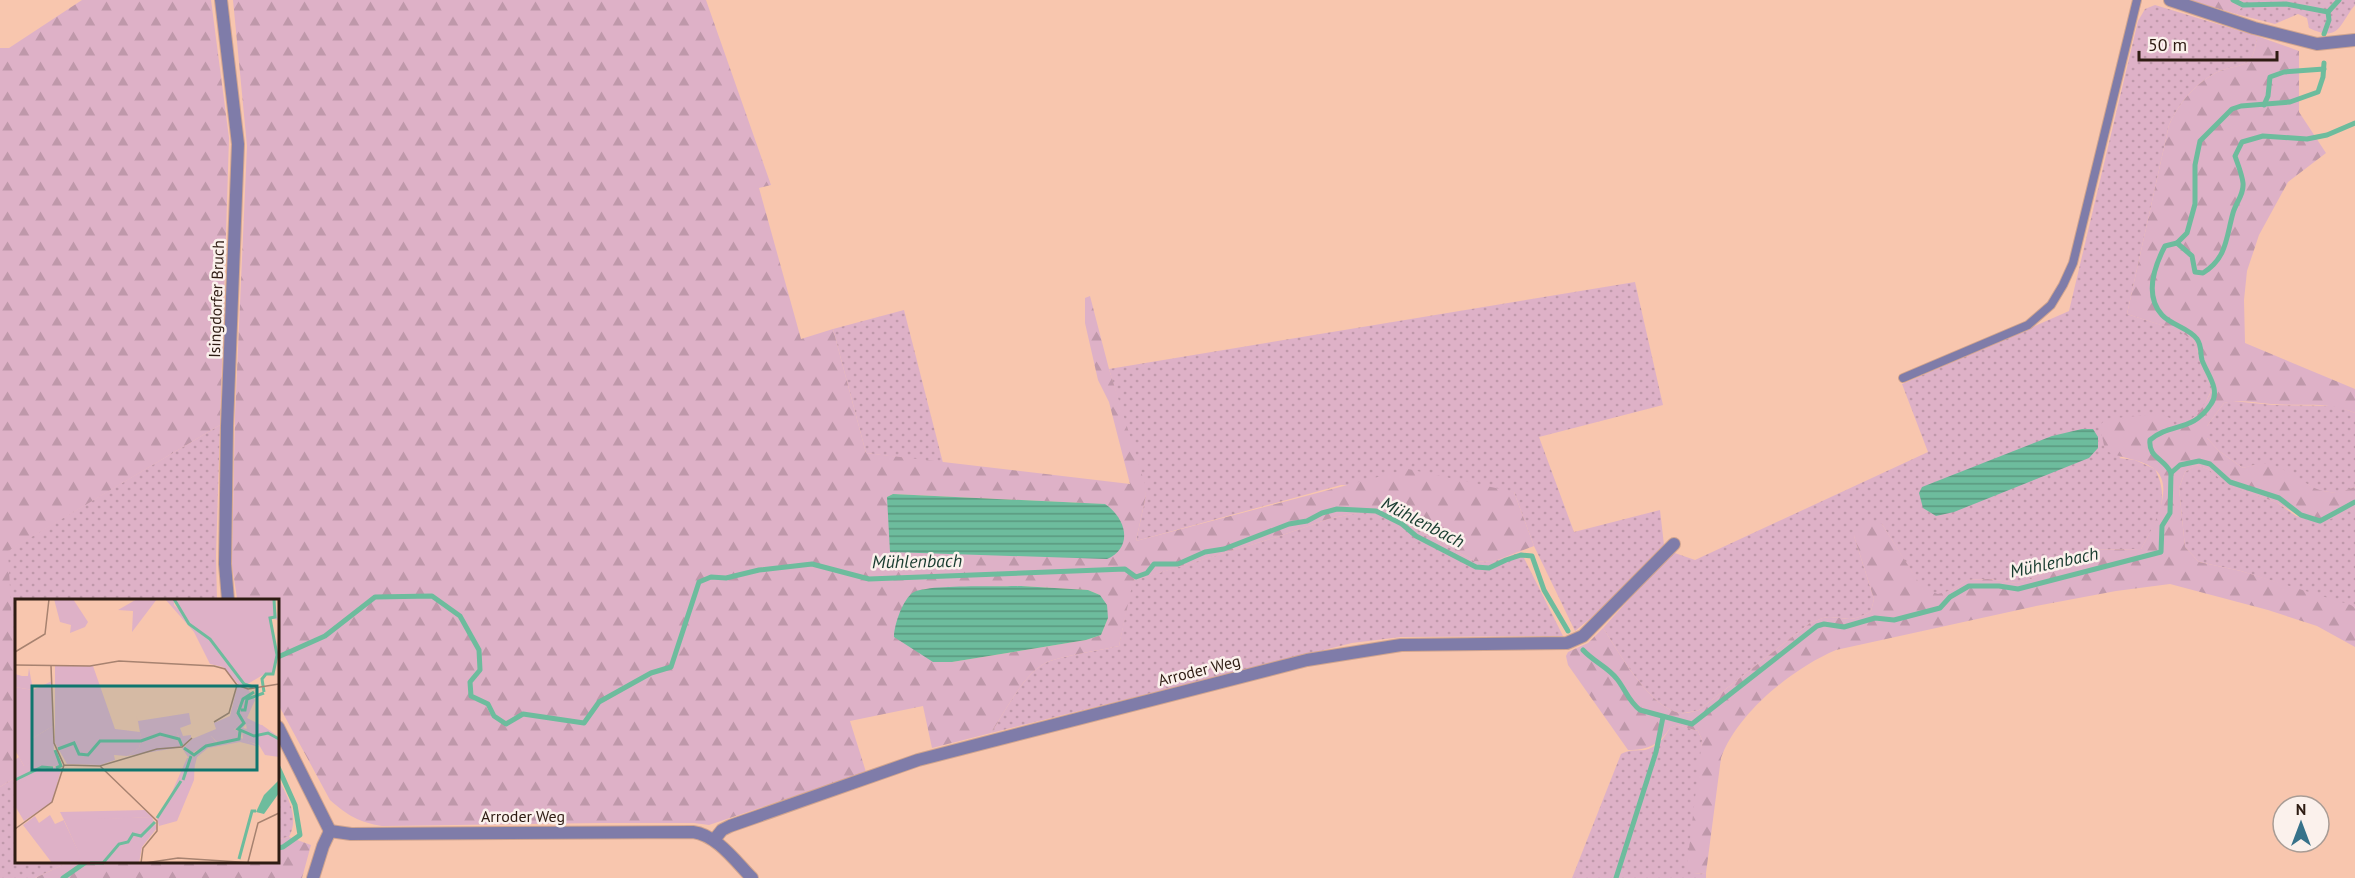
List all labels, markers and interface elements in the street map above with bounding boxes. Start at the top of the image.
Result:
scale bar [2139,24,2277,62]
text: 50 m [2148,33,2187,56]
street label: Isingdorfer Bruch [204,240,228,358]
water label: Mühlenbach [1378,491,1468,553]
water label: Mühlenbach [2008,541,2100,583]
water label: Mühlenbach [872,549,962,573]
inset map [15,599,279,863]
street label: Arroder Weg [1156,650,1242,690]
north arrow [2271,794,2331,854]
text: N [2296,799,2306,819]
street label: Arroder Weg [481,806,565,826]

